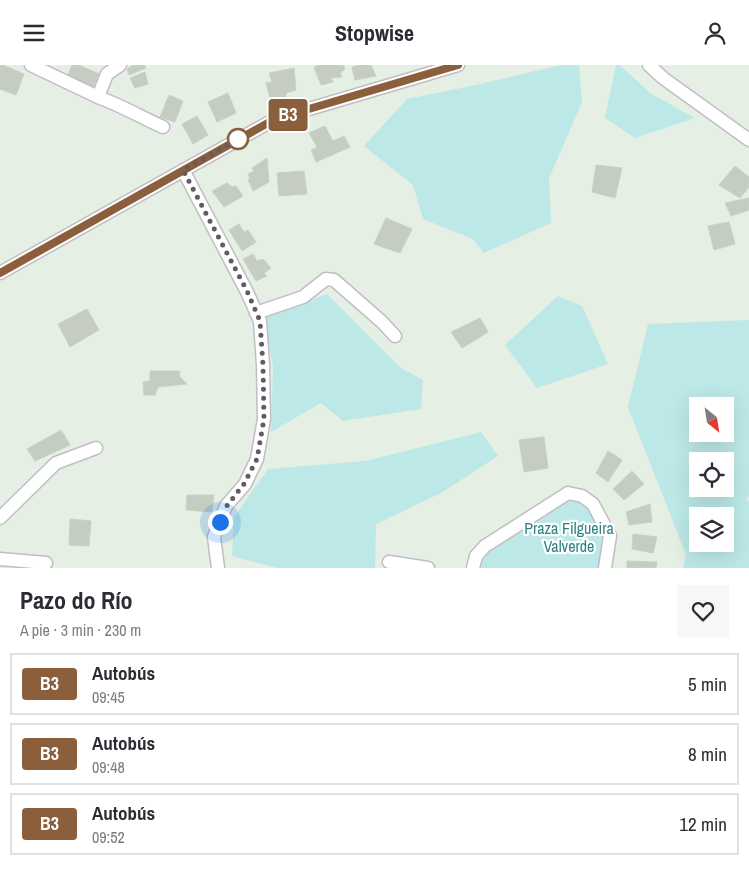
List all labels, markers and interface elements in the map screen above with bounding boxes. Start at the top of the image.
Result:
text: Stopwise [335,18,414,48]
icon: menu [20,19,48,47]
icon: person [701,19,729,47]
line badge: B3 [266,99,310,131]
text: B3 [279,102,297,127]
unlabelled marker [227,128,249,150]
north arrow [689,397,734,443]
map controls [689,397,734,552]
button: locate [689,452,734,497]
button: layers [689,507,734,552]
your location [208,510,233,535]
park label: Praza Filgueira Valverde [524,517,615,557]
text: Pazo do Río [20,584,133,616]
button: heart [677,585,729,637]
text: A pie · 3 min · 230 m [20,619,141,641]
text: Autobús [92,660,155,686]
text: B3 [40,671,59,696]
text: 5 min [688,671,727,697]
text: 09:45 [92,686,125,708]
text: Autobús [92,730,155,756]
text: B3 [40,741,59,766]
text: 8 min [688,741,727,767]
text: 09:48 [92,756,125,778]
text: Autobús [92,800,155,826]
text: B3 [40,811,59,836]
text: 12 min [679,811,727,837]
text: 09:52 [92,826,125,848]

